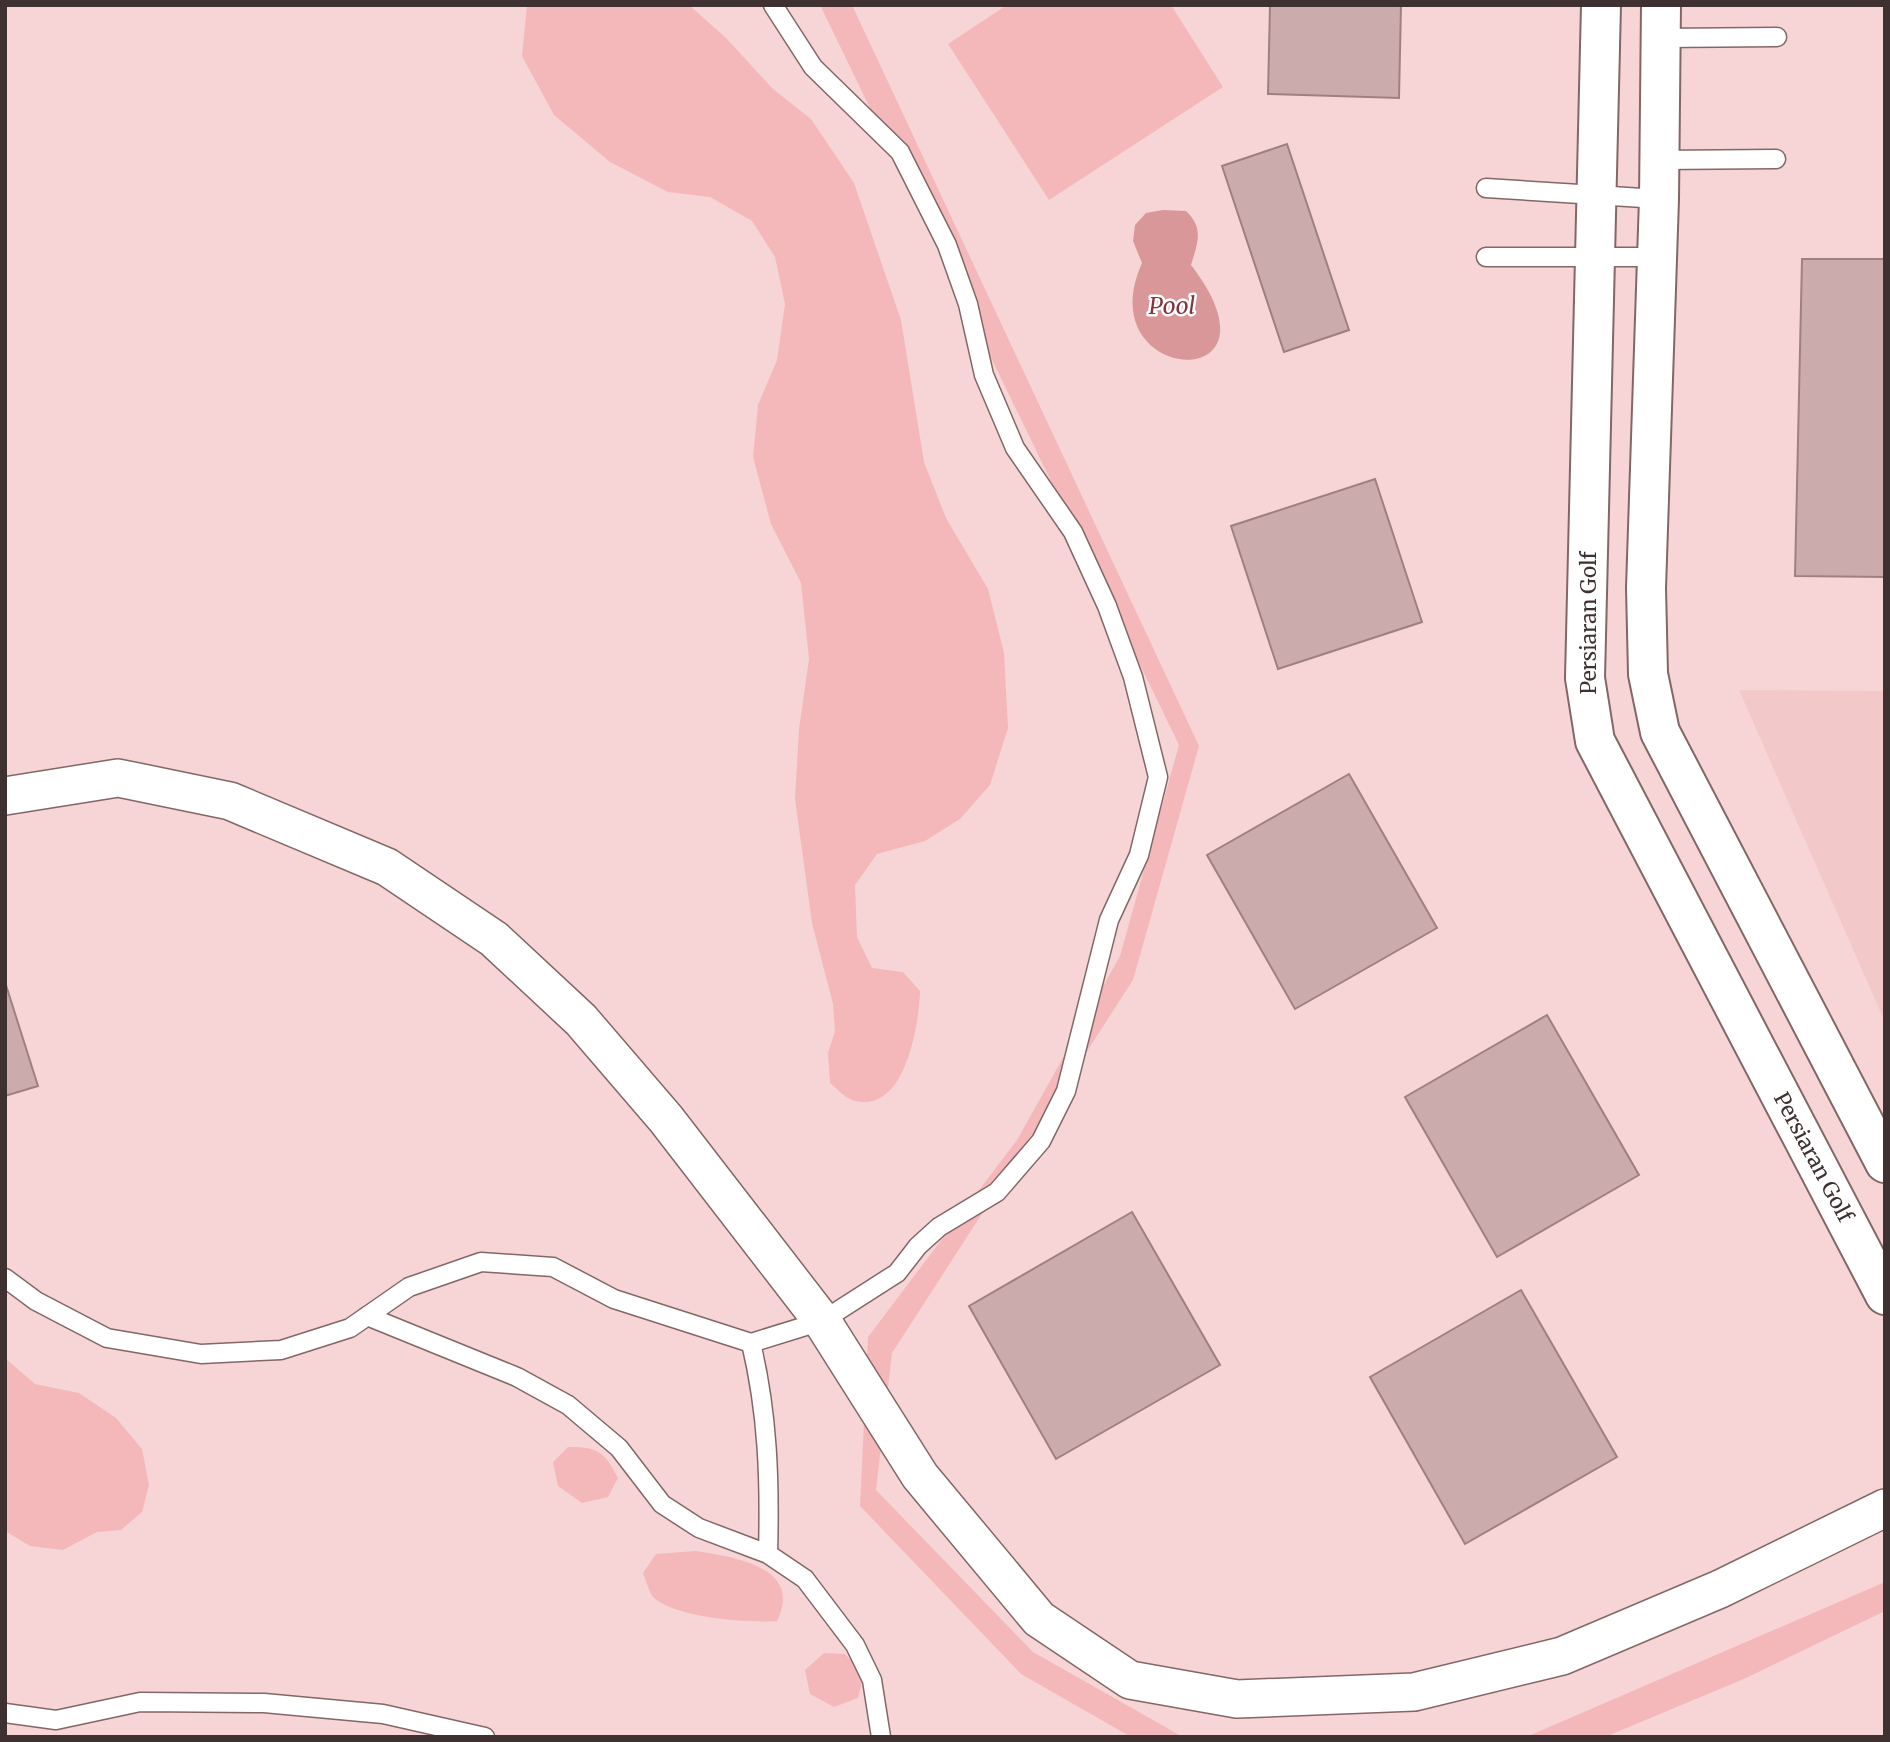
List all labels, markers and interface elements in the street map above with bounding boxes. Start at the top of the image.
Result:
water label: Pool [1149,291,1195,320]
street label: Persiaran Golf [1575,550,1602,695]
street label: Persiaran Golf [1768,1087,1859,1227]

